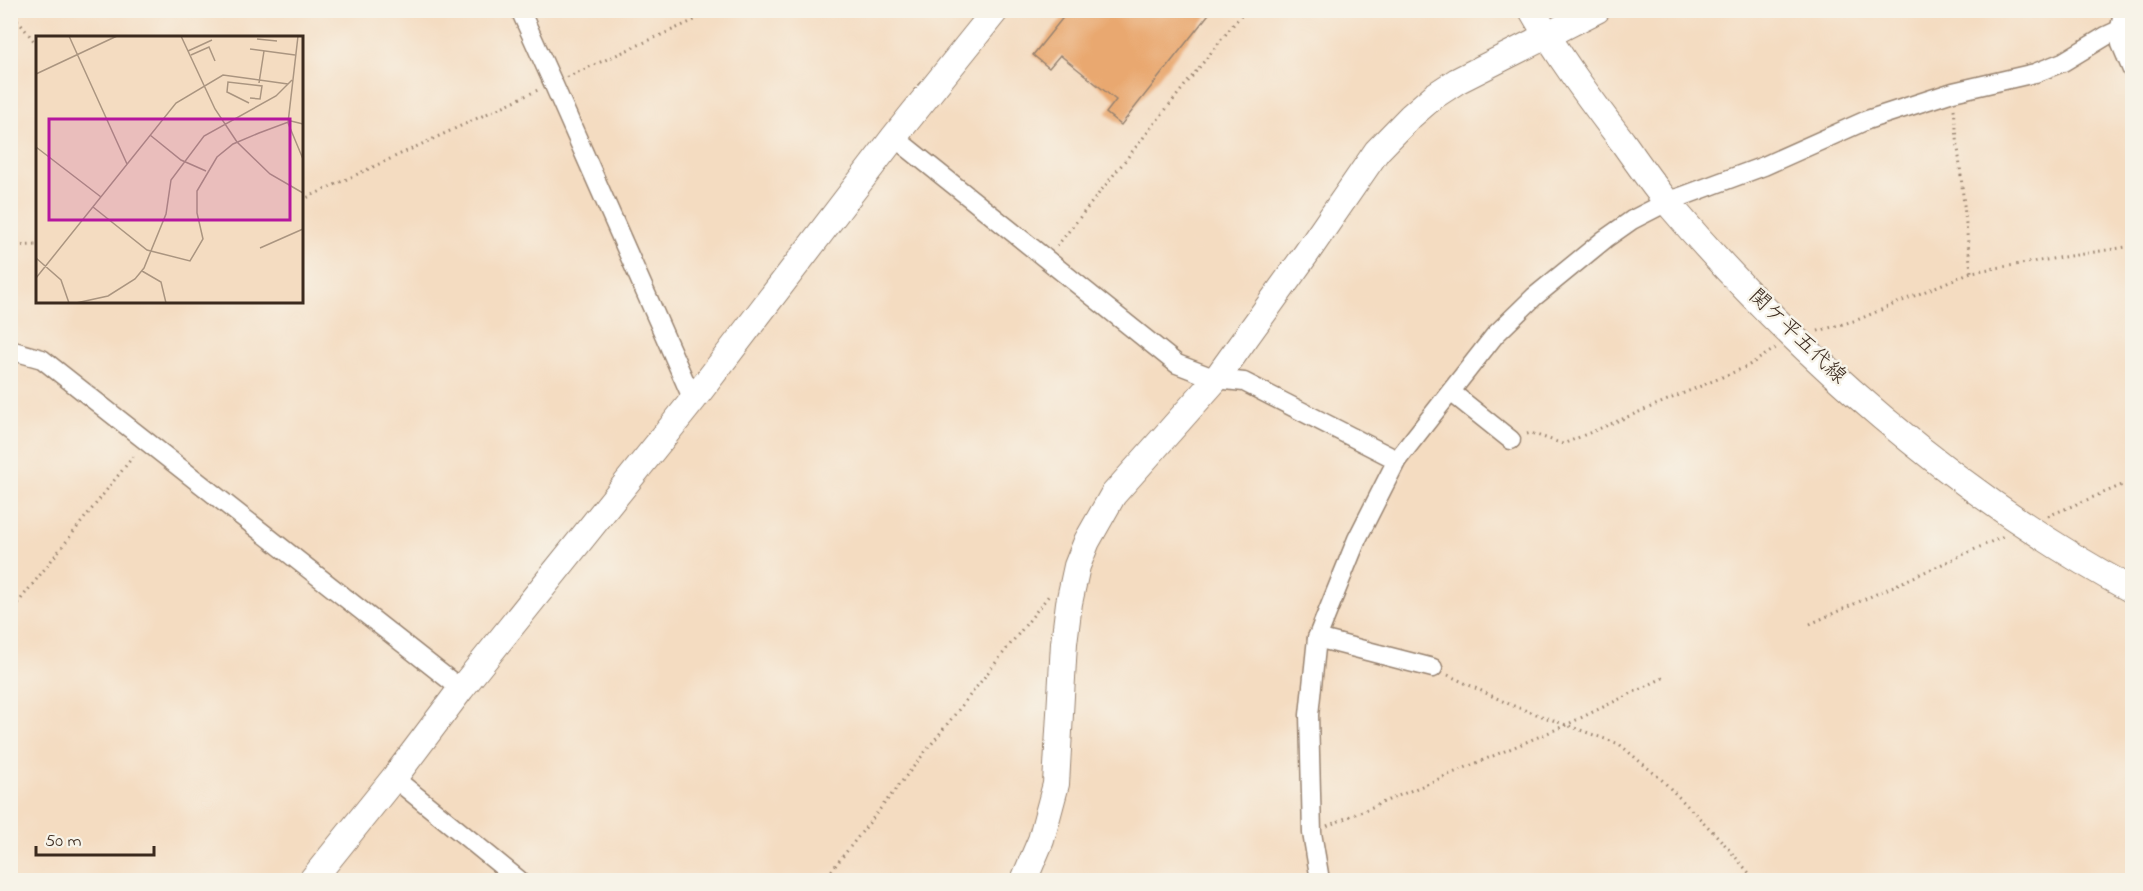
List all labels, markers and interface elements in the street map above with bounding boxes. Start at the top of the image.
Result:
inset map [36,36,303,303]
street label: 関ケ平五代線 [1741,282,1853,392]
scale bar [36,819,154,857]
text: 50 m [45,829,82,855]

